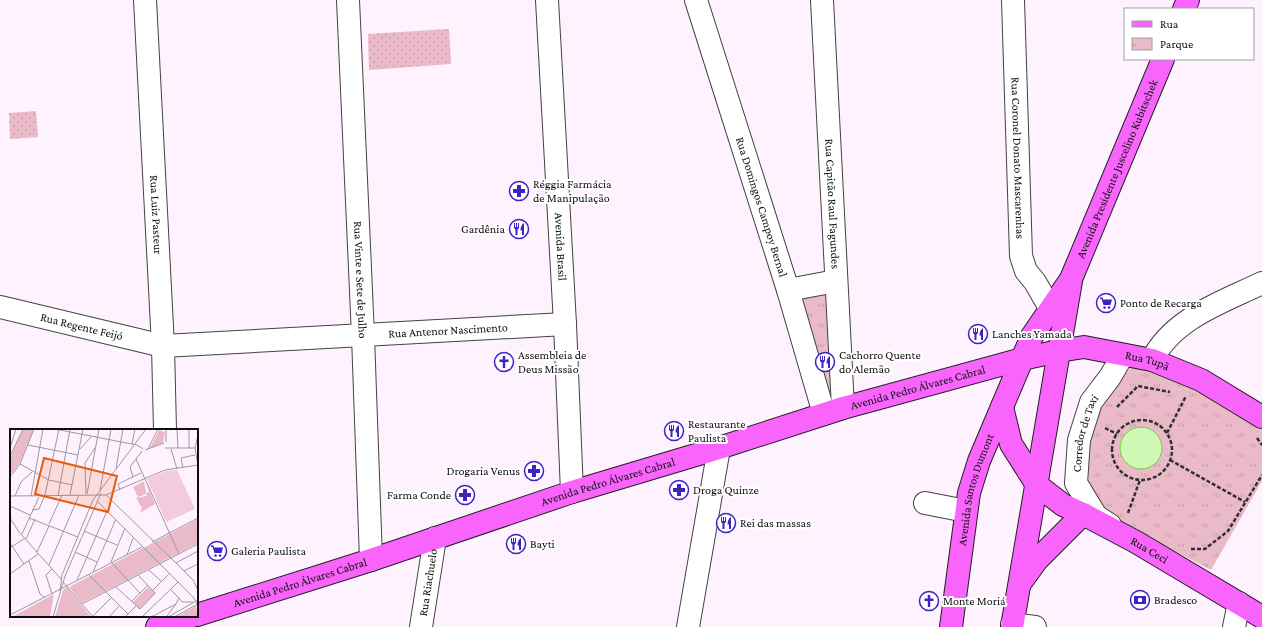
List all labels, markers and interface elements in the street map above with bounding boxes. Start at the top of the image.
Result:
legend [1124,8,1254,60]
text: Rua [1160,17,1179,31]
text: Parque [1160,37,1193,51]
street label: Rua Coronel Donato Mascarenhas [1008,77,1027,239]
street label: Avenida Presidente Juscelino Kubitschek [1073,77,1161,260]
street label: Rua Domingos Campoy Bernal [733,135,790,279]
street label: Rua Capitão Raul Fagundes [822,138,843,270]
street label: Rua Luiz Pasteur [147,175,165,255]
place label: Réggia Farmácia de Manipulação [533,177,612,205]
pharmacy icon: Réggia Farmácia de Manipulação [508,180,530,202]
street label: Avenida Brasil [552,212,570,281]
restaurant icon: Gardênia [508,218,530,240]
street label: Rua Vinte e Sete de Julho [351,221,370,339]
place label: Gardênia [461,222,505,236]
supermarket icon: Ponto de Recarga [1095,292,1117,314]
place label: Ponto de Recarga [1120,296,1202,310]
street label: Rua Regente Feijó [39,310,124,343]
street label: Rua Antenor Nascimento [388,320,508,341]
restaurant icon: Lanches Yamada [967,323,989,345]
place label: Lanches Yamada [992,327,1072,341]
place label: Assembleia de Deus Missão [518,348,586,376]
place label: Cachorro Quente do Alemão [839,348,921,376]
street label: Rua Tupã [1124,348,1172,374]
church icon: Assembleia de Deus Missão [493,351,515,373]
restaurant icon: Cachorro Quente do Alemão [814,351,836,373]
street label: Avenida Pedro Álvares Cabral [849,362,987,413]
street label: Corredor de Taxi [1070,392,1101,473]
place label: Restaurante Paulista [688,417,746,445]
restaurant icon: Restaurante Paulista [663,420,685,442]
inset map [10,429,198,617]
street label: Avenida Santos Dumont [955,430,997,547]
street label: Avenida Pedro Álvares Cabral [539,455,677,509]
pharmacy icon: Drogaria Venus [523,460,545,482]
place label: Drogaria Venus [446,464,520,478]
pharmacy icon: Droga Quinze [668,479,690,501]
place label: Droga Quinze [693,483,759,497]
pharmacy icon: Farma Conde [454,484,476,506]
place label: Farma Conde [387,488,451,502]
restaurant icon: Rei das massas [715,512,737,534]
place label: Rei das massas [740,516,811,530]
restaurant icon: Bayti [505,533,527,555]
street label: Rua Ceci [1128,534,1171,567]
place label: Bayti [530,537,555,551]
supermarket icon: Galeria Paulista [206,540,228,562]
place label: Galeria Paulista [231,544,306,558]
street label: Rua Riachuelo [416,548,440,617]
street label: Avenida Pedro Álvares Cabral [231,555,369,610]
bank icon: Bradesco [1129,589,1151,611]
church icon: Monte Moriá [918,590,940,612]
place label: Bradesco [1154,593,1197,607]
place label: Monte Moriá [943,594,1006,608]

